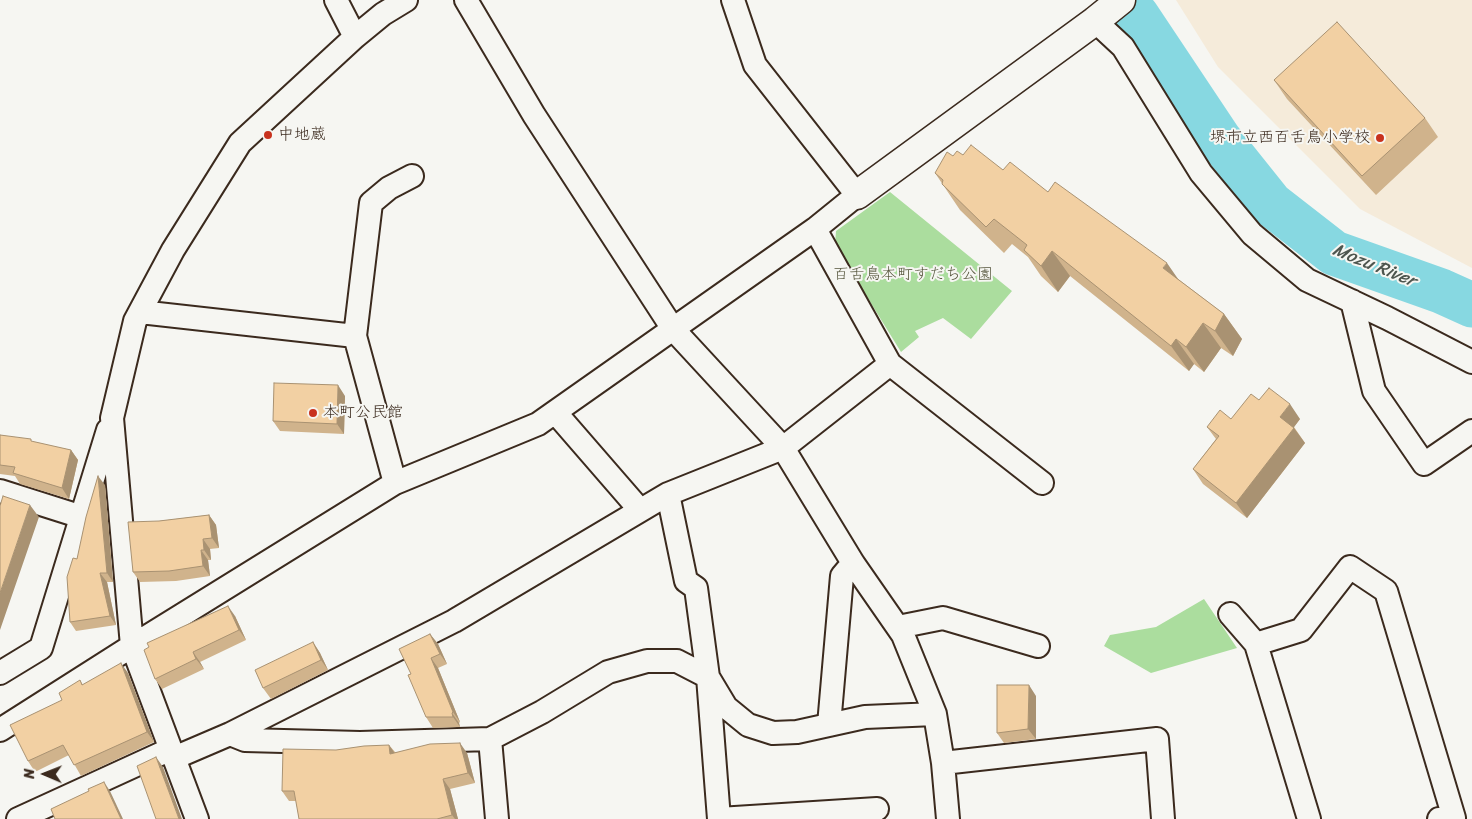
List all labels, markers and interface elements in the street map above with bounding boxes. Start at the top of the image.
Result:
place label: 中地蔵 [278,125,326,145]
place label: 堺市立西百舌鳥小学校 [1210,128,1370,148]
marker: 中地蔵 [262,129,274,141]
marker: 堺市立西百舌鳥小学校 [1374,132,1386,144]
water label: Mozu River [1329,240,1419,292]
park label: 百舌鳥本町すだち公園 [833,265,993,285]
place label: 本町公民館 [323,403,403,423]
marker: 本町公民館 [307,407,319,419]
north arrow [20,749,70,799]
text: N [17,769,42,779]

